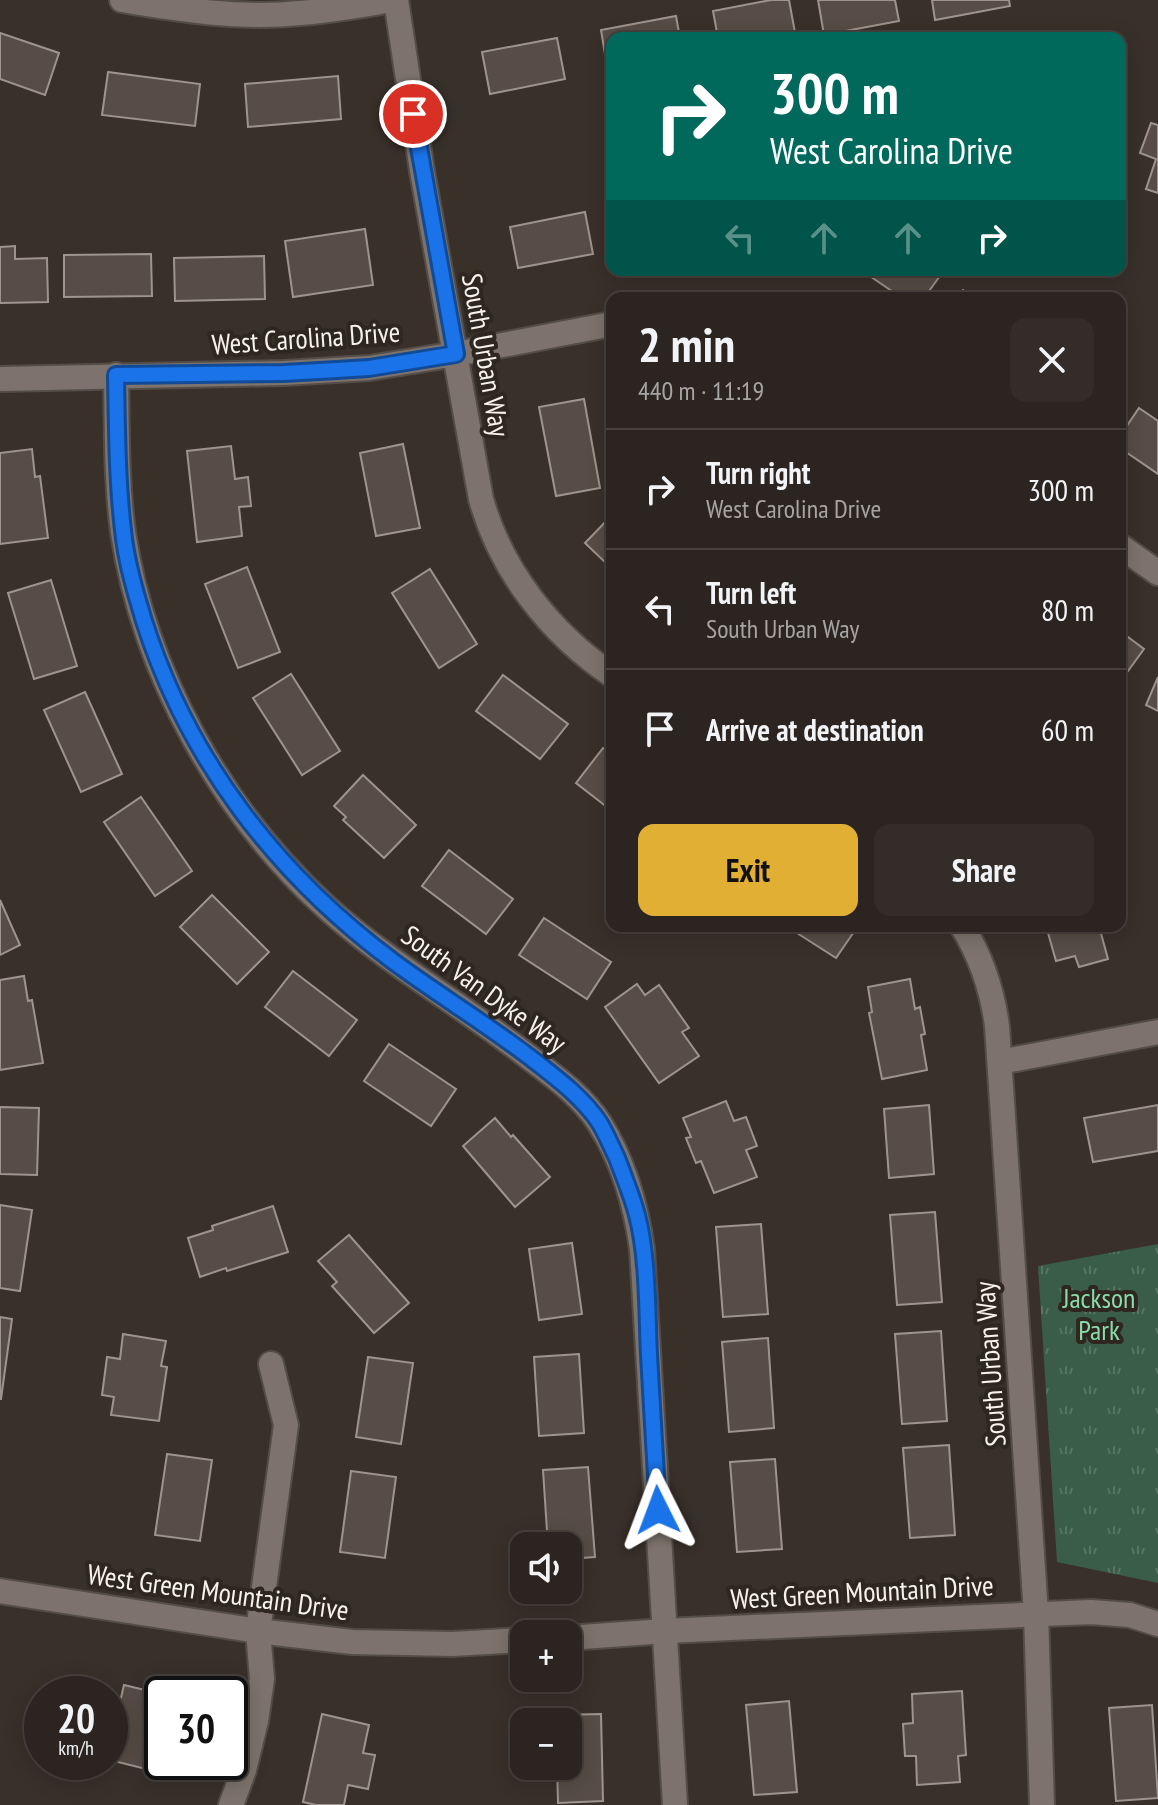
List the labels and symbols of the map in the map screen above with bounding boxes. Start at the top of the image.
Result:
pin [379,80,447,148]
street label: South Urban Way [454,270,519,440]
street label: West Carolina Drive [210,312,401,363]
street label: South Van Dyke Way [395,916,574,1061]
park label: Jackson Park [1062,1279,1135,1348]
street label: South Urban Way [965,1280,1014,1448]
position arrow [616,1468,700,1552]
street label: West Green Mountain Drive [85,1555,351,1628]
street label: West Green Mountain Drive [729,1566,995,1617]
speed limit sign: 30 [144,1676,248,1780]

